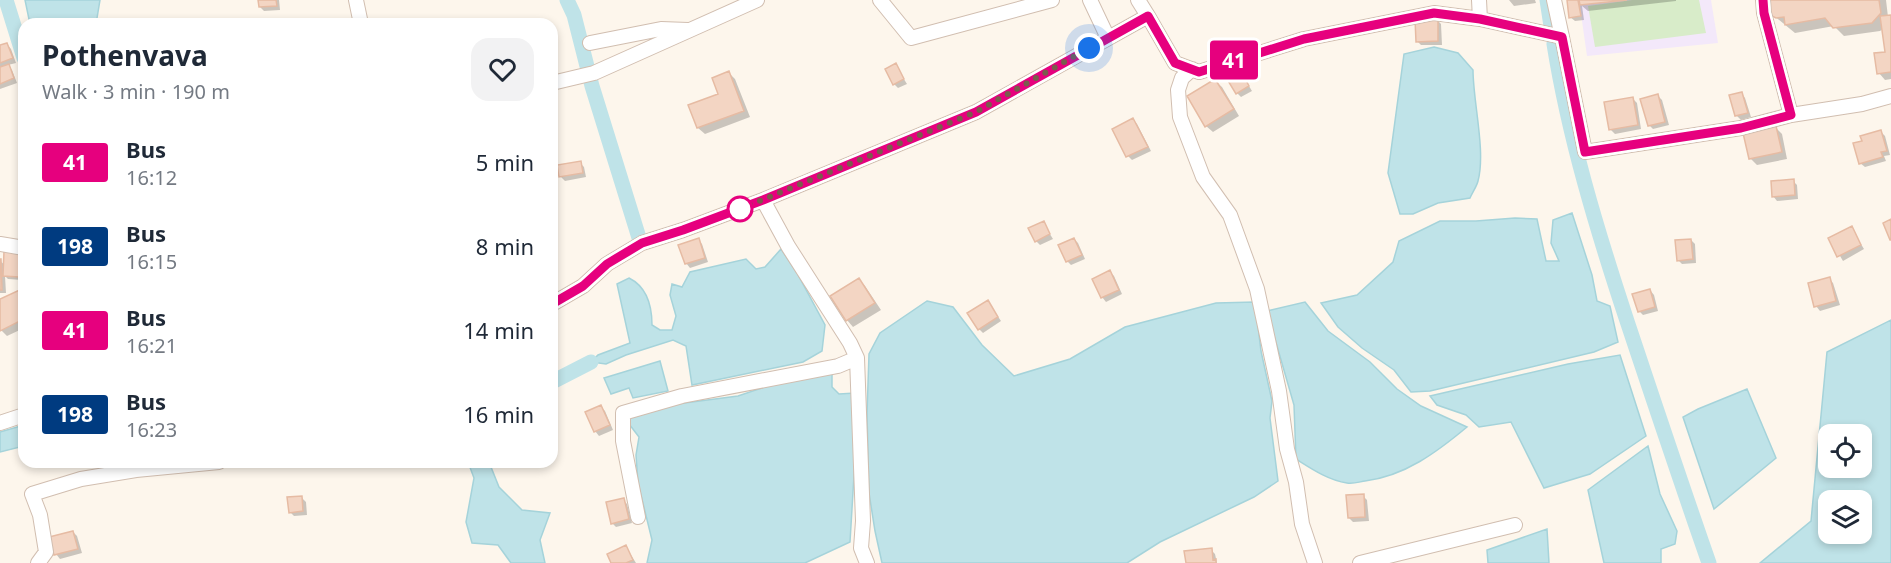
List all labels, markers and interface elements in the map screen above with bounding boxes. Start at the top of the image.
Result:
your location [1074,33,1104,63]
text: Pothenvava [42,36,208,74]
button: heart [471,38,534,101]
line badge: 41 [1207,40,1261,80]
text: 41 [1222,46,1246,74]
text: Walk · 3 min · 190 m [42,78,230,105]
text: Bus [126,134,166,164]
text: 5 min [476,147,534,177]
text: 41 [63,148,87,176]
text: 16:12 [126,164,177,191]
unlabelled marker [727,196,753,222]
text: Bus [126,218,166,248]
text: 8 min [476,231,534,261]
text: 198 [57,232,93,260]
text: 16:15 [126,248,177,275]
text: Bus [126,302,166,332]
text: 14 min [463,315,534,345]
text: 41 [63,316,87,344]
text: 16:21 [126,332,177,359]
text: Bus [126,386,166,416]
text: 16 min [463,399,534,429]
text: 198 [57,400,93,428]
text: 16:23 [126,416,177,443]
map controls [1818,424,1872,544]
button: locate [1818,424,1872,478]
button: layers [1818,490,1872,544]

